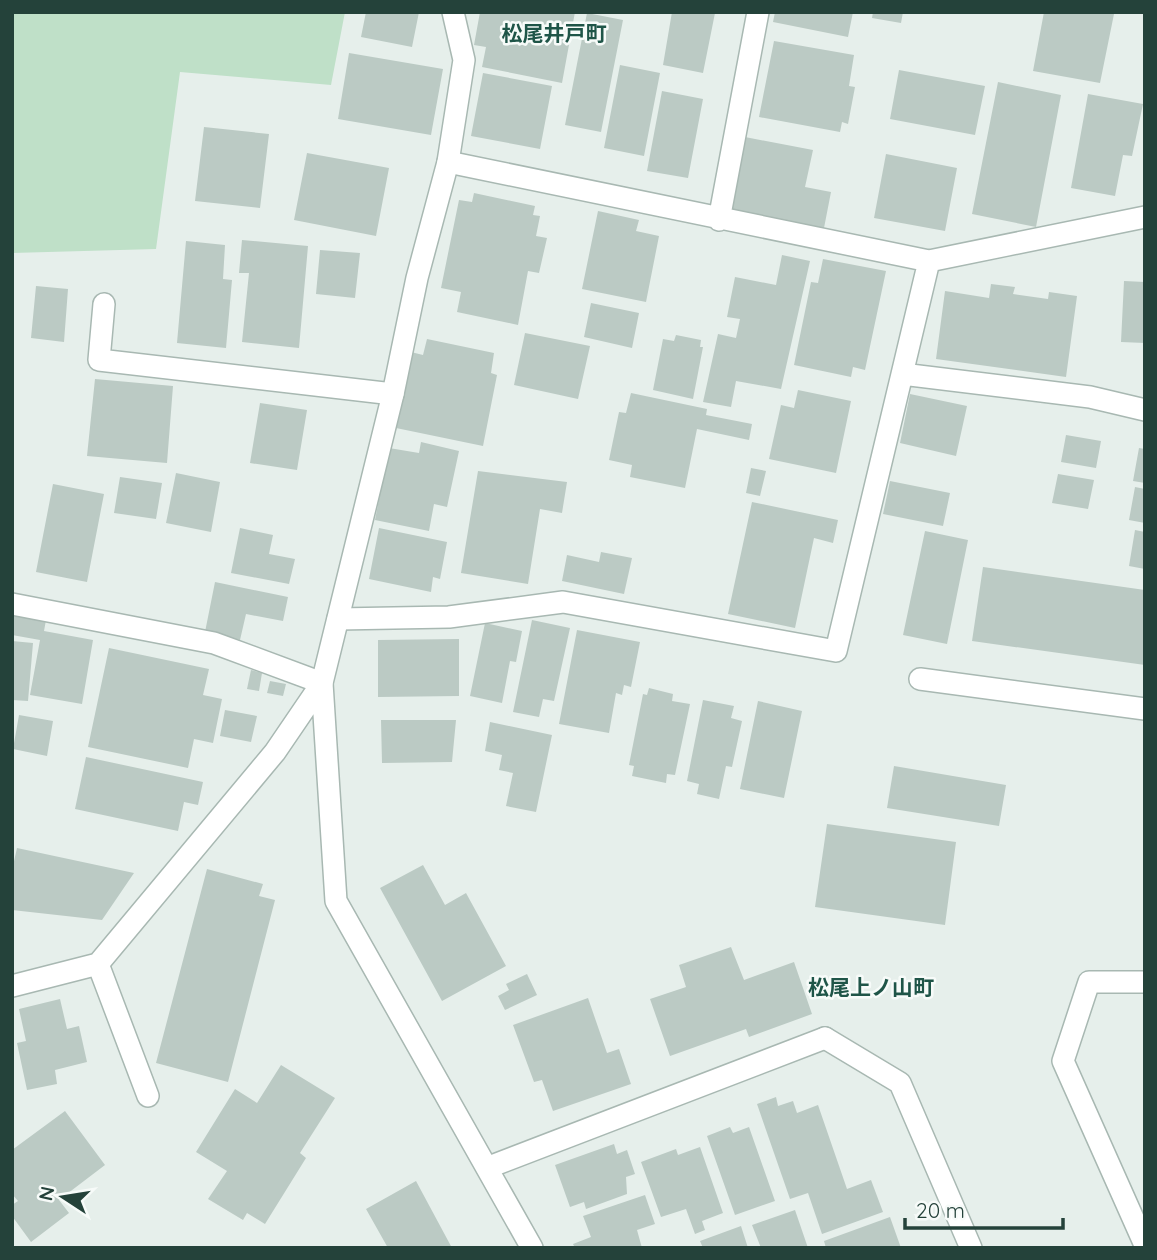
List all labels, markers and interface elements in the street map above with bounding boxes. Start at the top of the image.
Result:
district label: 松尾井戸町 [502,20,607,46]
district label: 松尾上ノ山町 [808,974,934,1000]
north arrow [28,1162,98,1232]
text: N [33,1184,60,1203]
scale bar [905,1186,1062,1230]
text: 20 m [916,1197,965,1223]

